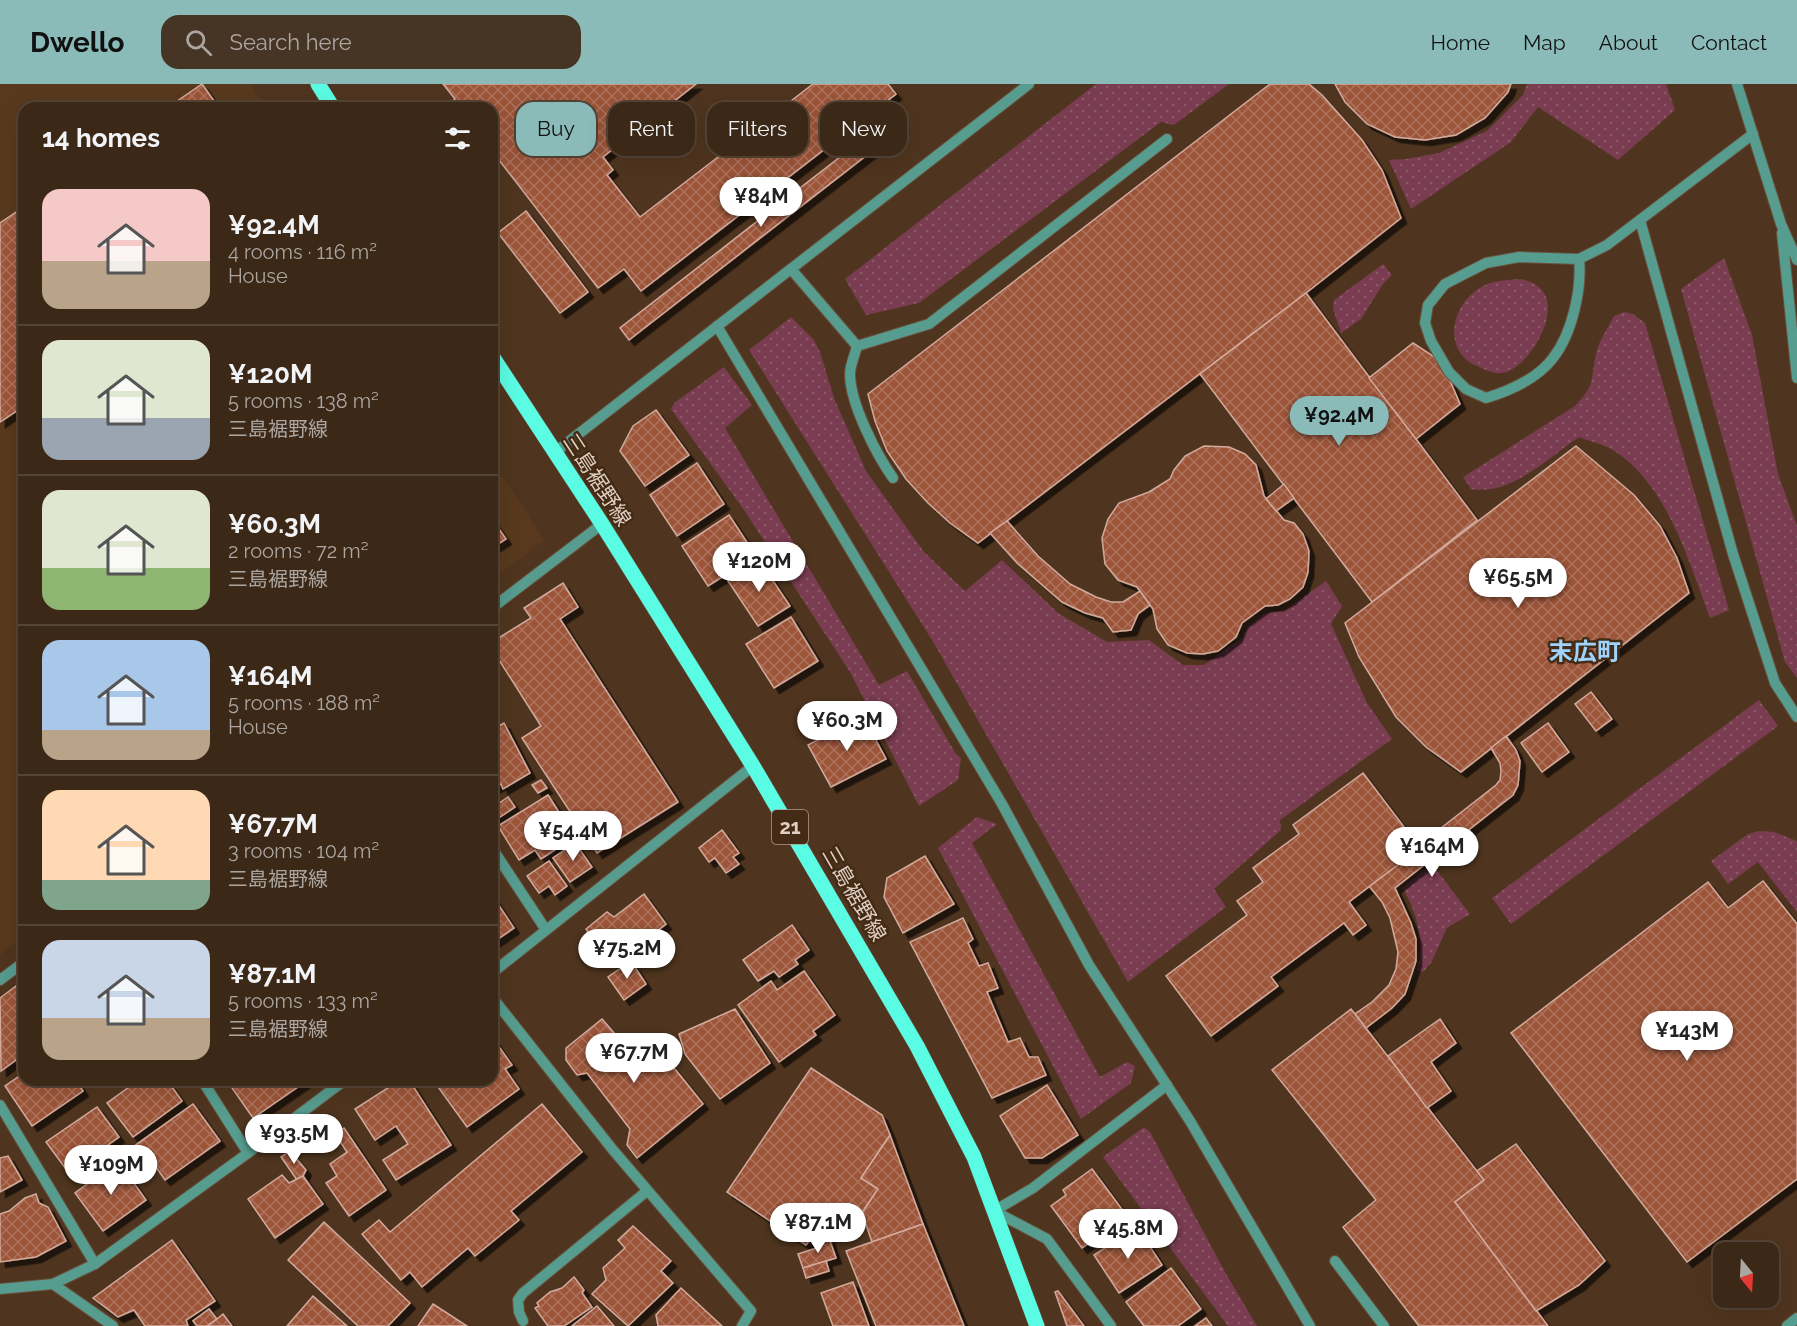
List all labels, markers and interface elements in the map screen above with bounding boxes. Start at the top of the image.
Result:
search box [161,15,581,69]
text: Dwello [30,26,125,59]
icon: search [182,26,215,59]
text: Search here [230,29,352,55]
text: Home [1431,30,1490,55]
text: Map [1523,30,1566,55]
text: About [1599,30,1658,55]
text: Contact [1691,30,1767,55]
chip: Buy [516,102,596,156]
chip: Rent [608,102,695,156]
chip: Filters [707,102,808,156]
chip: New [820,102,907,156]
icon: filters [441,122,474,155]
text: 14 homes [42,123,160,153]
pin: ¥84M [725,177,797,228]
text: ¥84M [733,184,789,208]
text: ¥92.4M [228,210,320,240]
icon: home [90,213,162,285]
text: 4 rooms · 116 m² [228,240,377,264]
text: House [228,264,288,288]
text: ¥120M [228,359,312,389]
icon: home [90,364,162,436]
text: 5 rooms · 138 m² [228,389,379,413]
pin: ¥92.4M [1290,396,1388,447]
text: ¥92.4M [1304,403,1374,427]
text: 三島裾野線 [228,417,328,441]
street label: 三島裾野線 [558,429,636,531]
text: ¥60.3M [228,509,321,539]
icon: home [90,514,162,586]
text: 2 rooms · 72 m² [228,539,368,563]
pin: ¥120M [717,542,801,593]
text: ¥120M [727,549,791,573]
pin: ¥65.5M [1469,558,1567,609]
text: ¥65.5M [1483,565,1553,589]
text: 三島裾野線 [228,567,328,591]
district label: 末広町 [1549,637,1621,666]
text: ¥164M [228,661,312,691]
icon: home [90,664,162,736]
text: 5 rooms · 188 m² [228,691,380,715]
pin: ¥60.3M [798,701,896,752]
text: ¥60.3M [811,708,883,732]
text: House [228,715,288,739]
text: ¥67.7M [228,809,318,839]
road number: 21 [772,810,808,844]
pin: ¥54.4M [524,811,622,862]
icon: home [90,814,162,886]
text: ¥54.4M [538,818,608,842]
pin: ¥164M [1390,827,1474,878]
text: ¥164M [1400,834,1464,858]
text: 3 rooms · 104 m² [228,839,379,863]
street label: 三島裾野線 [817,842,892,945]
text: 三島裾野線 [228,867,328,891]
pin: ¥75.2M [578,929,676,980]
text: ¥75.2M [592,936,662,960]
text: ¥87.1M [228,959,317,989]
icon: home [90,964,162,1036]
text: 5 rooms · 133 m² [228,989,378,1013]
pin: ¥143M [1645,1011,1729,1062]
text: 三島裾野線 [228,1017,328,1041]
text: ¥143M [1655,1018,1719,1042]
pin: ¥67.7M [585,1033,683,1084]
text: ¥67.7M [599,1040,669,1064]
pin: ¥93.5M [245,1114,343,1165]
text: ¥93.5M [259,1121,329,1145]
pin: ¥109M [69,1145,153,1196]
text: ¥109M [78,1152,144,1176]
pin: ¥87.1M [769,1203,867,1254]
pin: ¥45.8M [1079,1209,1177,1260]
text: ¥87.1M [784,1210,852,1234]
text: ¥45.8M [1093,1216,1163,1240]
north arrow [1713,1242,1779,1308]
map controls [1713,1242,1779,1308]

